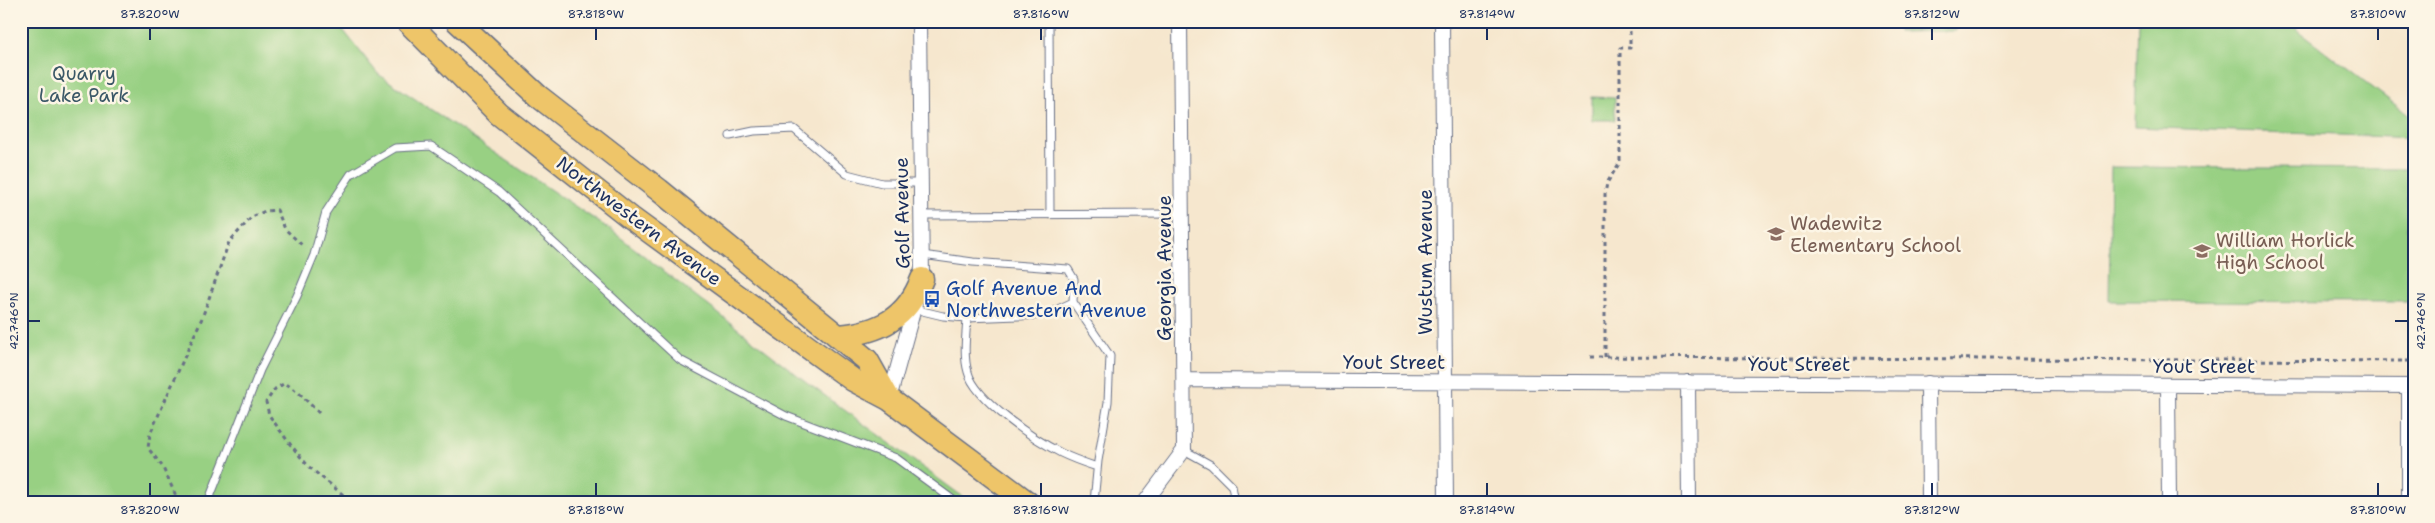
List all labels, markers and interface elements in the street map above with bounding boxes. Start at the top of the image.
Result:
text: 87.820°W [120,6,180,22]
text: 87.818°W [568,6,624,22]
text: 87.816°W [1013,6,1069,22]
text: 87.814°W [1459,6,1515,22]
text: 87.812°W [1904,6,1960,22]
text: 87.810°W [2350,6,2406,22]
park label: Quarry Lake Park [39,61,129,108]
street label: Northwestern Avenue [551,151,727,291]
street label: Golf Avenue [889,157,915,269]
street label: Wustum Avenue [1413,189,1438,335]
street label: Georgia Avenue [1152,195,1177,341]
place label: Wadewitz Elementary School [1790,211,1961,258]
school or university icon: Wadewitz Elementary School [1766,224,1786,244]
place label: William Horlick High School [2216,228,2355,275]
school or university icon: William Horlick High School [2192,241,2212,261]
place label: Golf Avenue And Northwestern Avenue [946,276,1147,323]
bus stop icon: Golf Avenue And Northwestern Avenue [922,289,942,309]
text: 42.746°N [6,292,22,350]
text: 42.746°N [2413,292,2429,350]
street label: Yout Street [1343,350,1445,375]
street label: Yout Street [1748,352,1850,377]
street label: Yout Street [2153,354,2255,379]
text: 87.820°W [120,502,180,518]
text: 87.818°W [568,502,624,518]
text: 87.816°W [1013,502,1069,518]
text: 87.814°W [1459,502,1515,518]
text: 87.812°W [1904,502,1960,518]
text: 87.810°W [2350,502,2406,518]

